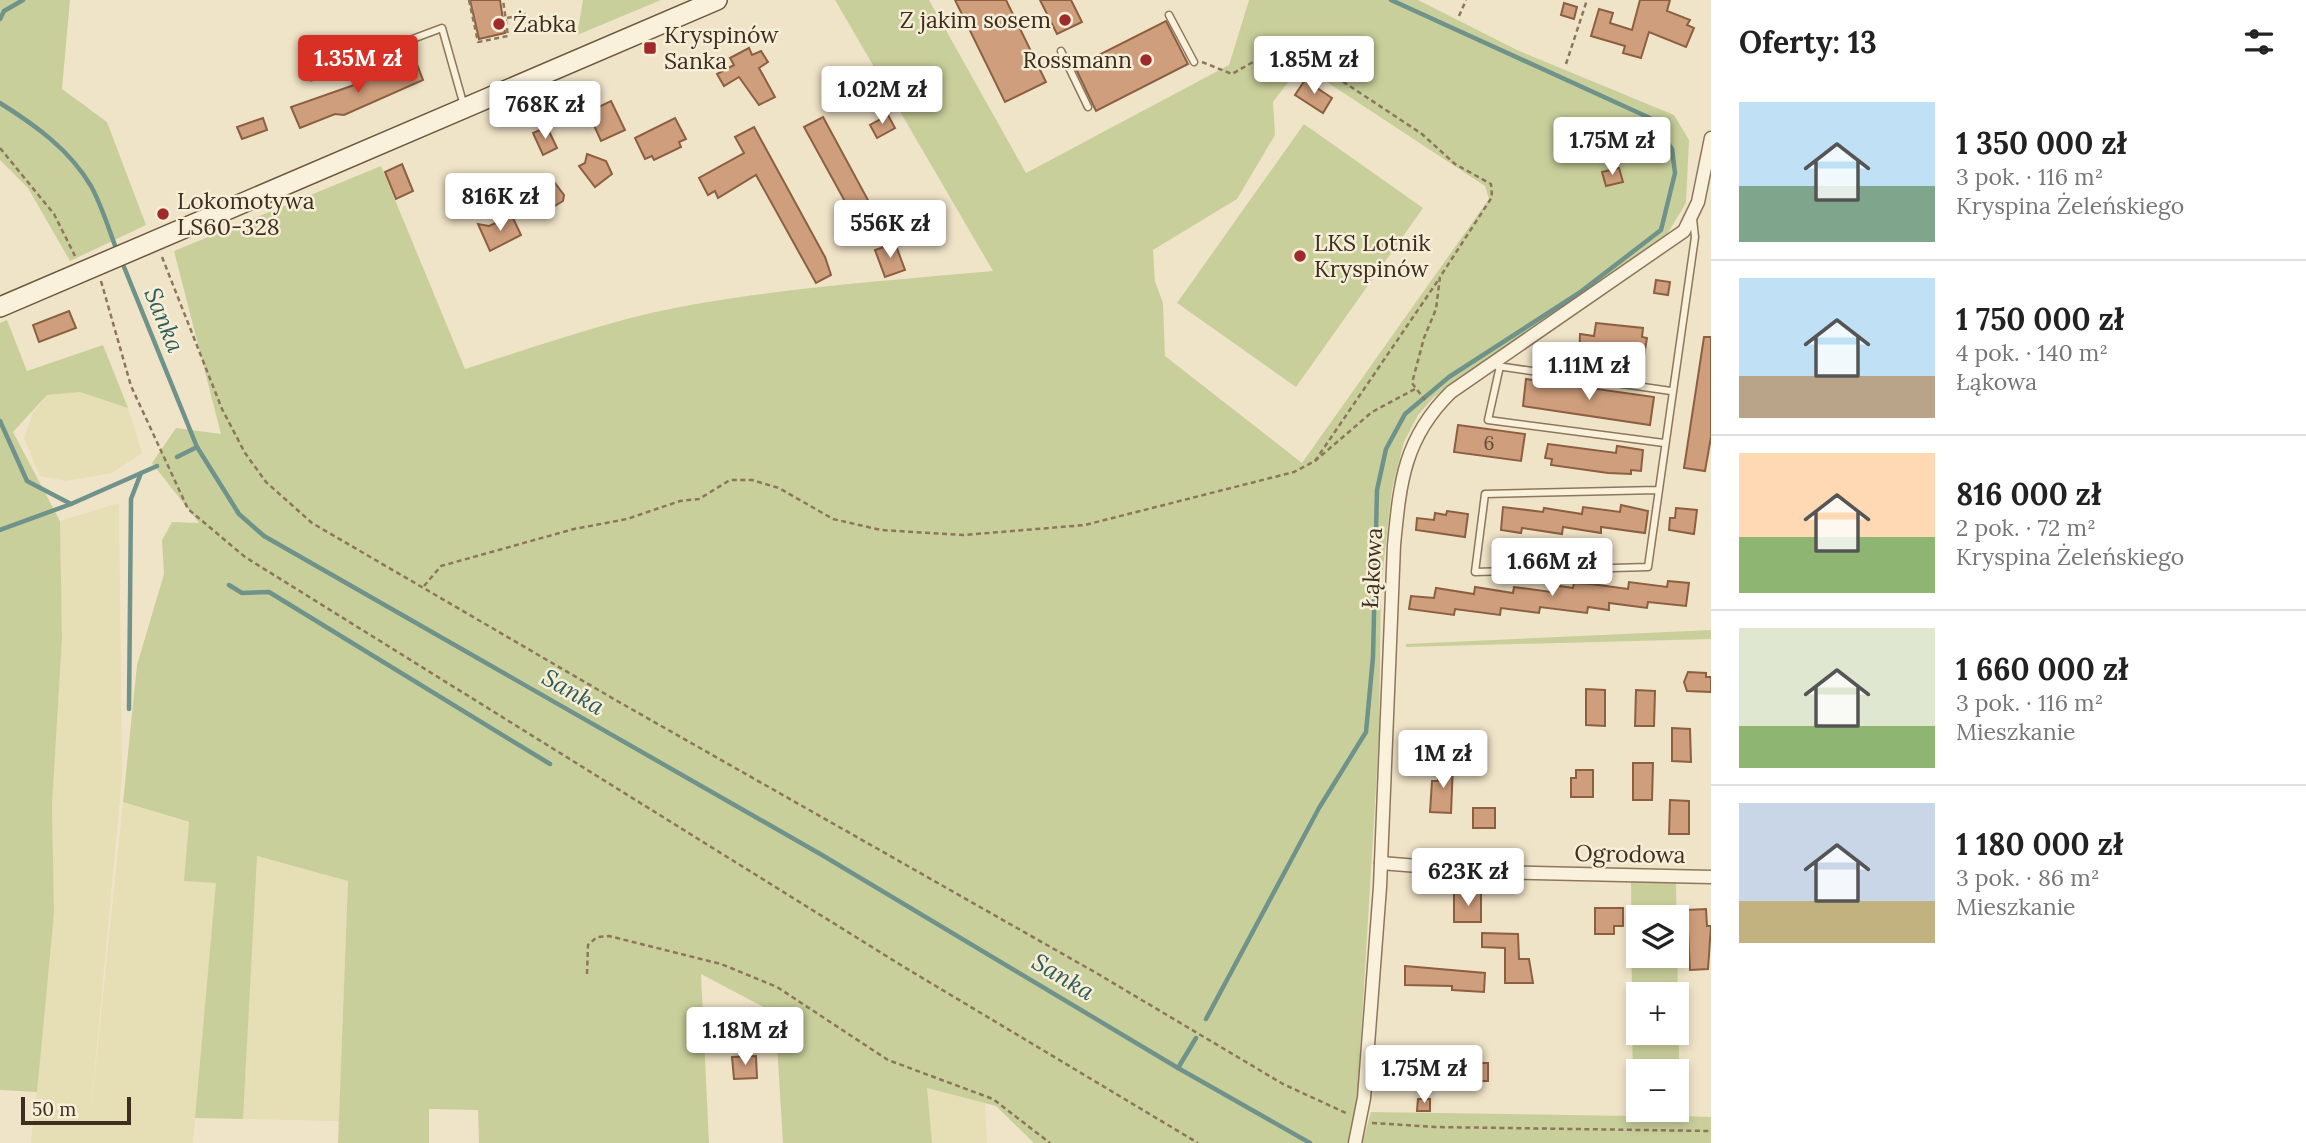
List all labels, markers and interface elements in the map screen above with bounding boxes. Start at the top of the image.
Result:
place label: Z jakim sosem [900,5,1051,34]
place label: Żabka [513,9,577,38]
marker: Z jakim sosem [1057,12,1073,28]
marker: Żabka [491,16,507,32]
place label: Kryspinów Sanka [664,20,779,75]
text: Oferty: 13 [1739,23,1877,61]
icon: filters [2240,23,2278,61]
pin: 1.35M zł [286,36,430,95]
pin: 1.85M zł [1242,36,1386,96]
marker: Kryspinów Sanka [642,40,658,56]
text: 1.35M zł [314,43,402,72]
text: 1.85M zł [1270,44,1358,73]
place label: Rossmann [1023,45,1132,74]
marker: Rossmann [1138,52,1154,68]
pin: 1.02M zł [810,66,954,126]
text: 1.02M zł [837,74,927,103]
pin: 768K zł [480,82,610,141]
text: 768K zł [505,89,585,118]
pin: 1.75M zł [1540,118,1684,177]
text: 1 350 000 zł [1956,124,2127,162]
text: 1.75M zł [1569,125,1655,154]
icon: home [1795,130,1879,214]
text: 3 pok. · 116 m² [1956,162,2103,191]
pin: 816K zł [435,174,565,233]
text: 816K zł [461,181,539,210]
place label: Lokomotywa LS60-328 [177,186,315,241]
text: Kryspina Żeleńskiego [1956,191,2184,220]
pin: 556K zł [825,201,955,260]
marker: Lokomotywa LS60-328 [155,206,171,222]
text: 556K zł [850,208,930,237]
place label: LKS Lotnik Kryspinów [1314,228,1431,283]
marker: LKS Lotnik Kryspinów [1292,248,1308,264]
water label: Sanka [138,283,192,358]
text: 1 750 000 zł [1956,300,2124,338]
icon: home [1795,306,1879,390]
text: 4 pok. · 140 m² [1956,338,2108,367]
pin: 1.11M zł [1517,342,1661,402]
text: 1.11M zł [1548,350,1630,379]
text: Łąkowa [1956,367,2037,396]
house number: 6 [1484,431,1495,455]
text: 816 000 zł [1956,475,2101,513]
icon: home [1795,481,1879,565]
text: 2 pok. · 72 m² [1956,513,2096,542]
street label: Łąkowa [1355,527,1388,609]
pin: 1.66M zł [1480,538,1624,598]
text: Kryspina Żeleńskiego [1956,542,2184,571]
text: 1.66M zł [1507,546,1597,575]
text: 1 660 000 zł [1956,650,2128,688]
icon: home [1795,656,1879,740]
water label: Sanka [536,661,611,722]
text: 3 pok. · 116 m² [1956,688,2103,717]
text: Mieszkanie [1956,717,2076,746]
pin: 1M zł [1394,730,1492,790]
text: 1M zł [1414,738,1472,767]
text: 1 180 000 zł [1956,825,2123,863]
icon: home [1795,831,1879,915]
street label: Ogrodowa [1574,838,1686,869]
pin: 623K zł [1403,848,1533,908]
text: 623K zł [1428,856,1508,885]
text: 3 pok. · 86 m² [1956,863,2100,892]
text: Mieszkanie [1956,892,2076,921]
map controls [1626,905,1689,1122]
button: layers [1626,905,1689,968]
water label: Sanka [1026,946,1101,1008]
button: + [1626,982,1689,1045]
pin: 1.18M zł [673,1007,817,1067]
text: 1.18M zł [702,1015,788,1044]
pin: 1.75M zł [1352,1046,1496,1105]
text: 1.75M zł [1381,1053,1467,1082]
button: − [1626,1059,1689,1122]
scale bar [21,1094,131,1126]
text: 50 m [32,1097,76,1121]

